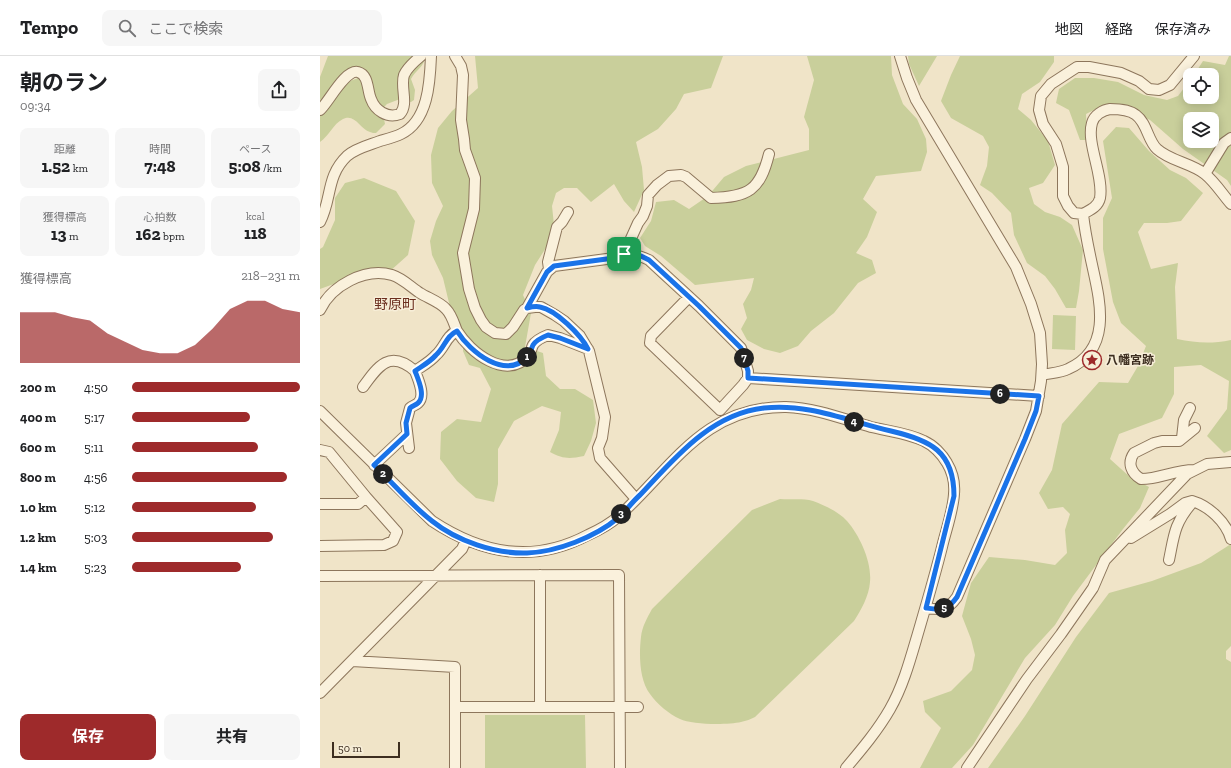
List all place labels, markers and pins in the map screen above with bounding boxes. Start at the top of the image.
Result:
pin [607,237,641,271]
pin: 1 [517,347,537,367]
pin: 7 [734,348,754,368]
place icon: 八幡宮跡 [1081,349,1103,371]
place label: 八幡宮跡 [1106,353,1154,367]
pin: 6 [990,384,1010,404]
pin: 4 [844,412,864,432]
pin: 2 [373,464,393,484]
pin: 3 [611,504,631,524]
pin: 5 [934,598,954,618]

